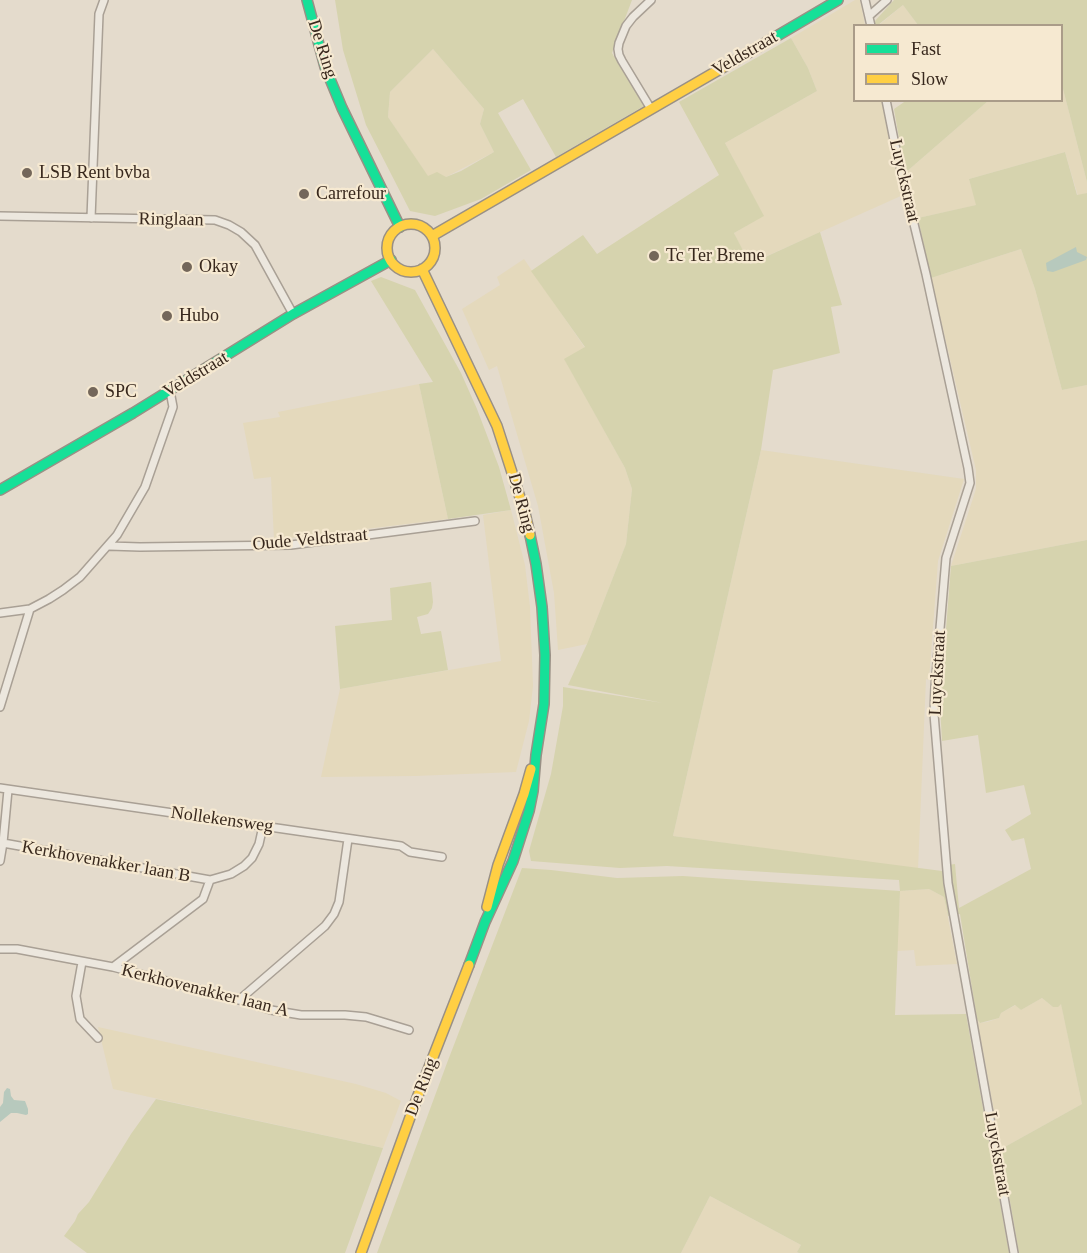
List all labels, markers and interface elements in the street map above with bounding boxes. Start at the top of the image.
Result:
street label: De Ring [302,17,342,81]
legend [853,24,1063,102]
street label: Veldstraat [708,27,782,81]
text: Fast [911,39,941,59]
text: Slow [911,69,948,89]
street label: Luyckstraat [884,137,924,225]
place label: LSB Rent bvba [39,162,150,184]
marker: LSB Rent bvba [20,166,34,180]
place label: Carrefour [316,183,386,205]
marker: Carrefour [297,187,311,201]
street label: Ringlaan [138,209,204,231]
place label: Tc Ter Breme [666,245,764,267]
marker: Tc Ter Breme [647,249,661,263]
place label: Okay [199,256,238,278]
marker: Okay [180,260,194,274]
place label: Hubo [179,305,219,327]
marker: Hubo [160,309,174,323]
street label: Veldstraat [160,347,232,403]
place label: SPC [105,381,137,403]
marker: SPC [86,385,100,399]
street label: De Ring [503,471,539,535]
street label: Oude Veldstraat [252,524,368,556]
street label: Luyckstraat [925,630,951,716]
street label: Nollekensweg [170,802,274,838]
street label: Kerkhovenakker laan B [20,837,192,887]
street label: Kerkhovenakker laan A [119,960,291,1022]
street label: De Ring [401,1055,443,1119]
street label: Luyckstraat [979,1110,1015,1198]

